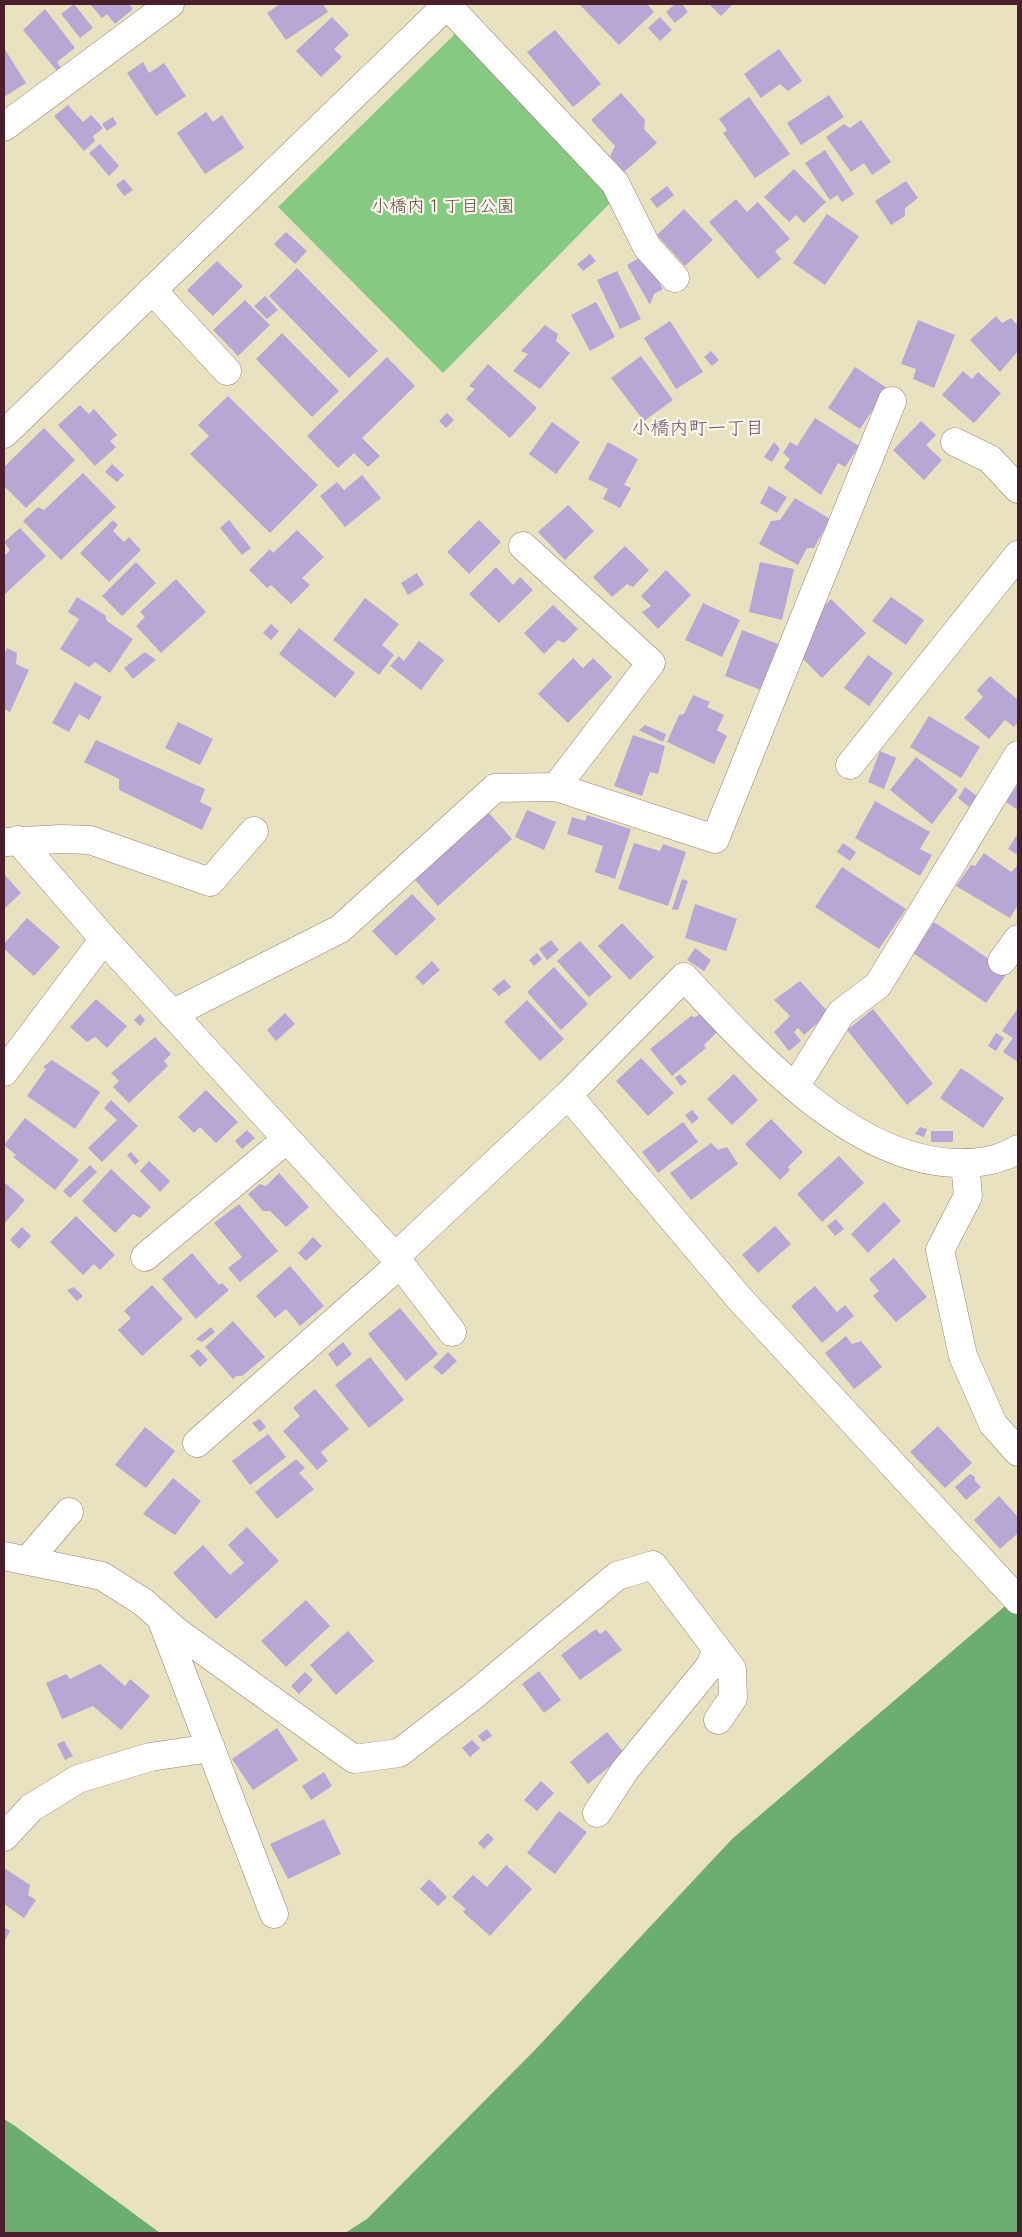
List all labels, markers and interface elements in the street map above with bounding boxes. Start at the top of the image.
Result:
park label: 小橋内１丁目公園 [371,196,515,218]
district label: 小橋内町一丁目 [632,418,764,440]

